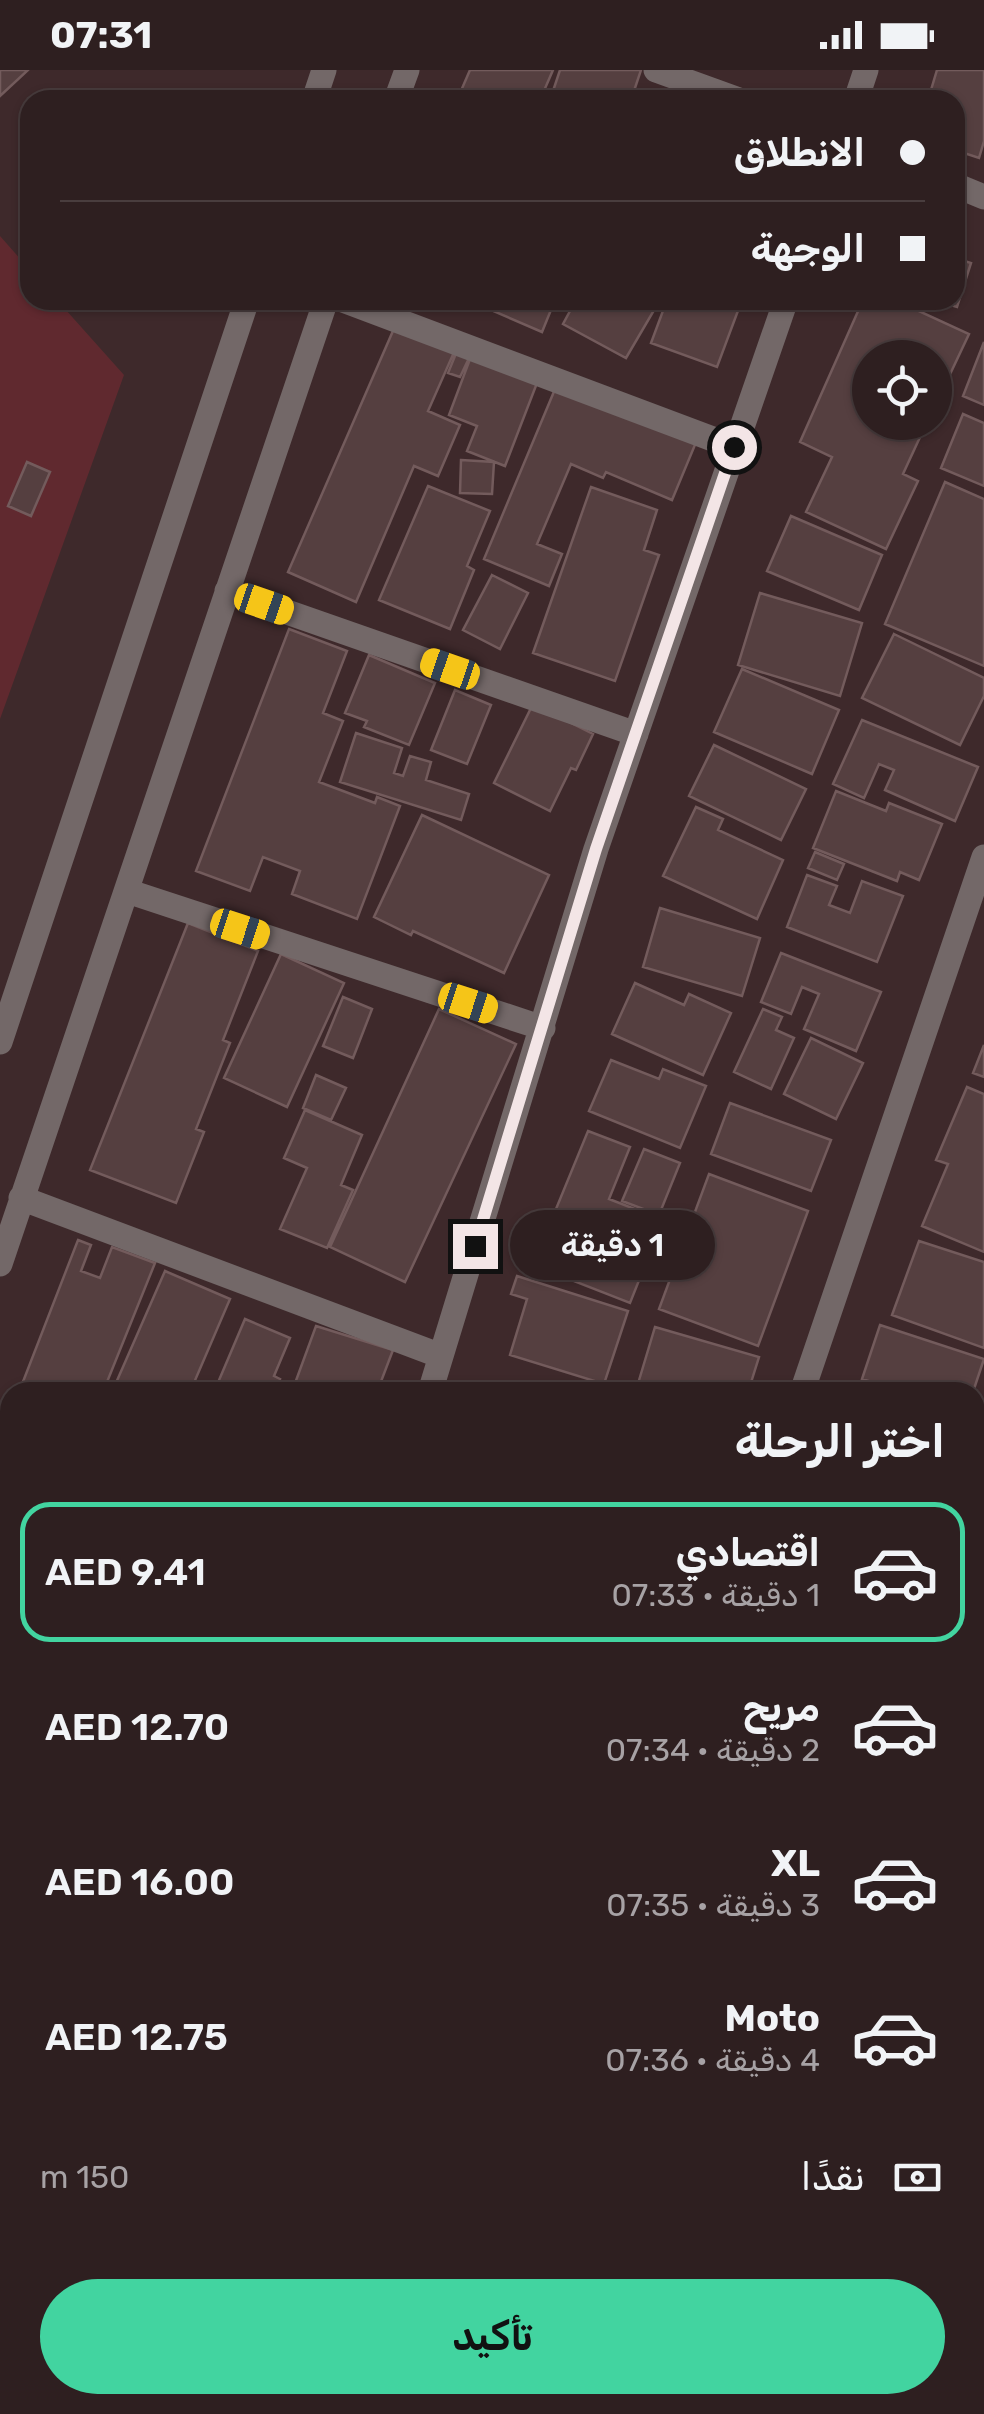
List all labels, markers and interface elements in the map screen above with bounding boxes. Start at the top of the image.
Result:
text: 07:31 [50,12,152,58]
text: الانطلاق [734,130,865,176]
text: الوجهة [751,226,865,272]
map controls [852,340,952,440]
button: locate [852,340,952,440]
route start [712,425,757,470]
car [231,580,297,628]
car [417,645,483,693]
car [207,905,273,953]
car [435,979,501,1027]
callout: 1 دقيقة [510,1211,715,1281]
route end [453,1224,498,1269]
text: 1 دقيقة [561,1226,664,1264]
text: اختر الرحلة [735,1415,945,1468]
icon: car [850,1527,940,1617]
text: اقتصادي [676,1530,820,1576]
text: AED 9.41 [45,1549,206,1595]
text: 1 دقيقة · 07:33 [611,1576,820,1614]
icon: car [850,1682,940,1772]
text: مريح [743,1685,820,1731]
text: AED 12.70 [45,1704,229,1750]
text: 2 دقيقة · 07:34 [606,1731,820,1769]
icon: car [850,1837,940,1927]
text: XL [771,1840,820,1886]
text: AED 16.00 [45,1859,234,1905]
text: 3 دقيقة · 07:35 [606,1886,820,1924]
icon: car [850,1992,940,2082]
text: Moto [724,1995,820,2041]
text: AED 12.75 [45,2014,228,2060]
text: 4 دقيقة · 07:36 [605,2041,820,2079]
icon: cash [890,2150,945,2205]
text: نقدًا [801,2154,865,2200]
text: 150 m [40,2158,129,2196]
button: تأكيد [40,2279,945,2394]

